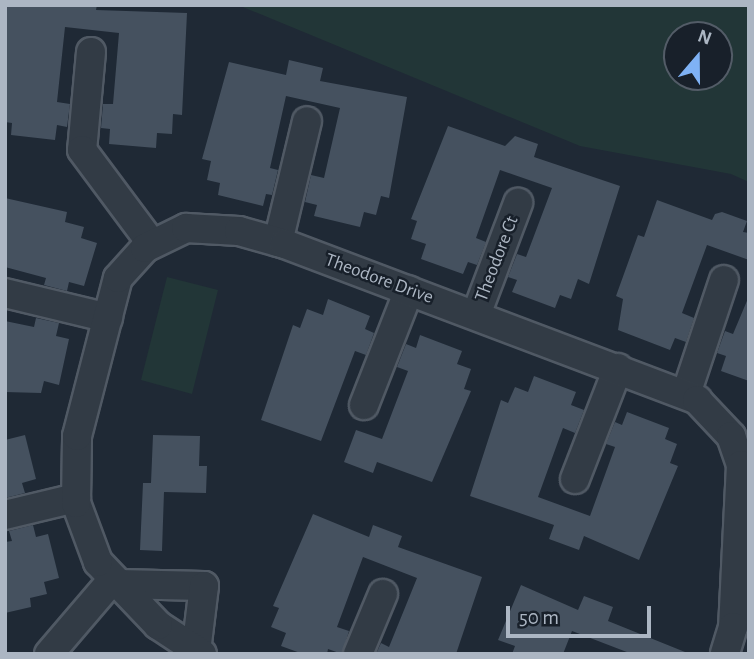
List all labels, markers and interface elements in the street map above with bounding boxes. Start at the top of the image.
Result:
north arrow [663,21,733,91]
text: N [695,26,714,49]
street label: Theodore Ct [470,213,524,305]
street label: Theodore Drive [322,249,436,309]
scale bar [509,592,654,636]
text: 50 m [519,607,559,628]

